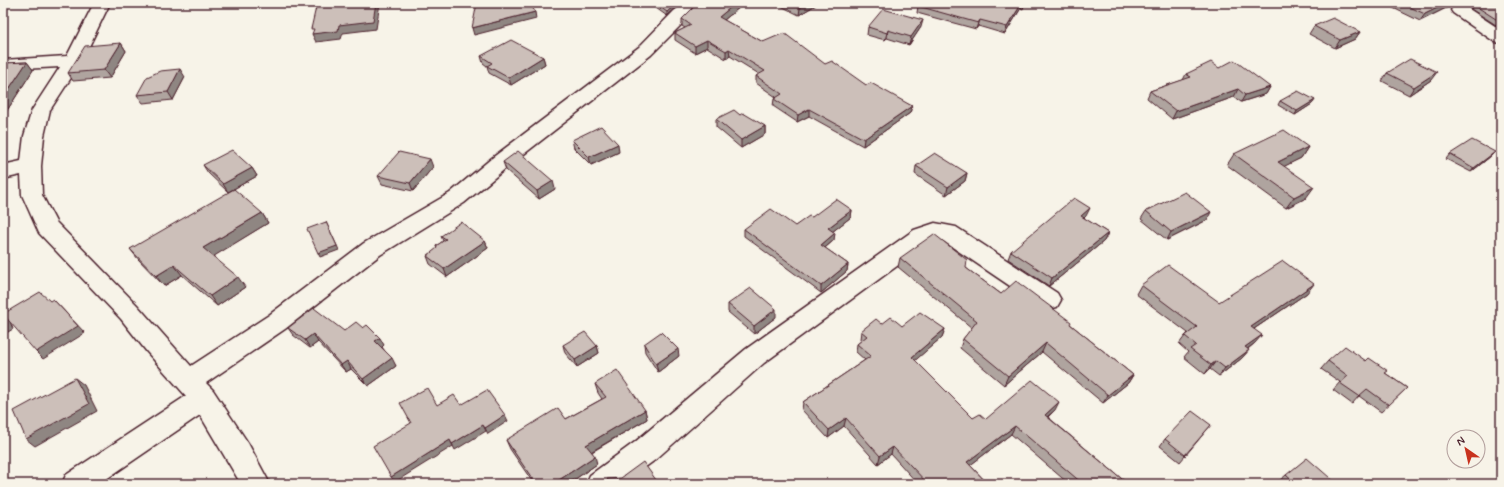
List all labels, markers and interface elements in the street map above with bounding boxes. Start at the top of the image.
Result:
north arrow [1446,429,1486,469]
text: N [1454,434,1468,449]

